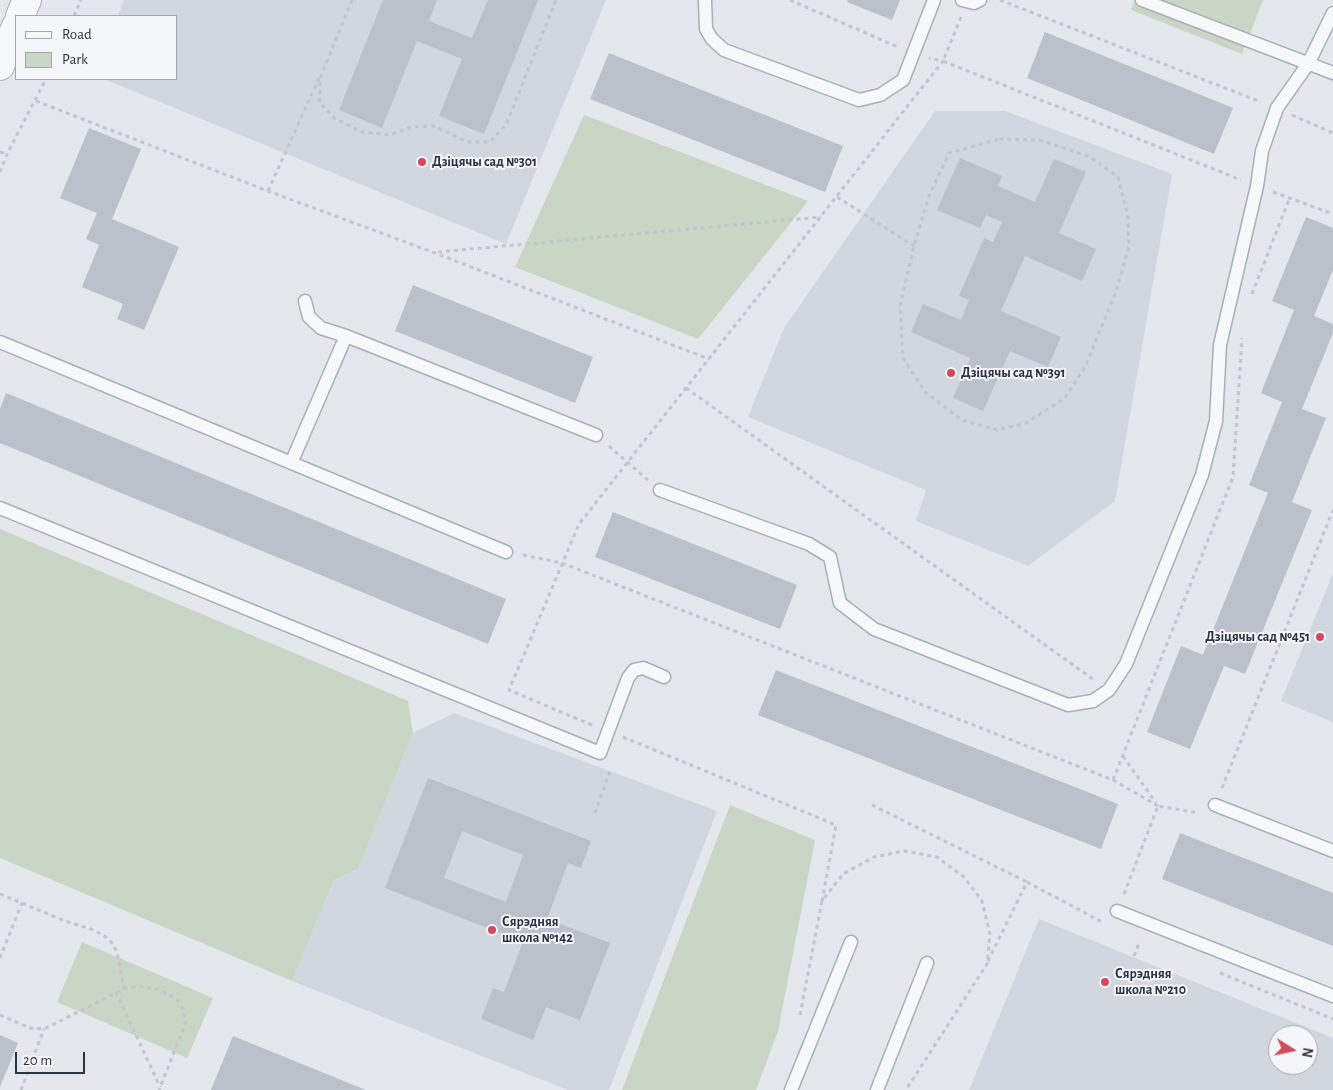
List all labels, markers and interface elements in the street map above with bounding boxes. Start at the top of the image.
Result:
legend [15,15,178,80]
text: Road [62,27,92,42]
text: Park [62,52,88,67]
place label: Дзіцячы сад №301 [432,154,537,170]
marker: Дзіцячы сад №301 [416,156,428,168]
place label: Дзіцячы сад №391 [961,365,1066,381]
marker: Дзіцячы сад №391 [945,367,957,379]
place label: Дзіцячы сад №451 [1205,629,1310,645]
marker: Дзіцячы сад №451 [1314,631,1326,643]
place label: Сярэдняя школа №142 [502,914,573,946]
marker: Сярэдняя школа №142 [486,924,498,936]
place label: Сярэдняя школа №210 [1115,966,1186,999]
marker: Сярэдняя школа №210 [1099,976,1111,988]
north arrow [1268,1025,1318,1075]
scale bar [18,1042,88,1074]
text: N [1299,1046,1315,1058]
text: 20 m [23,1053,52,1068]

